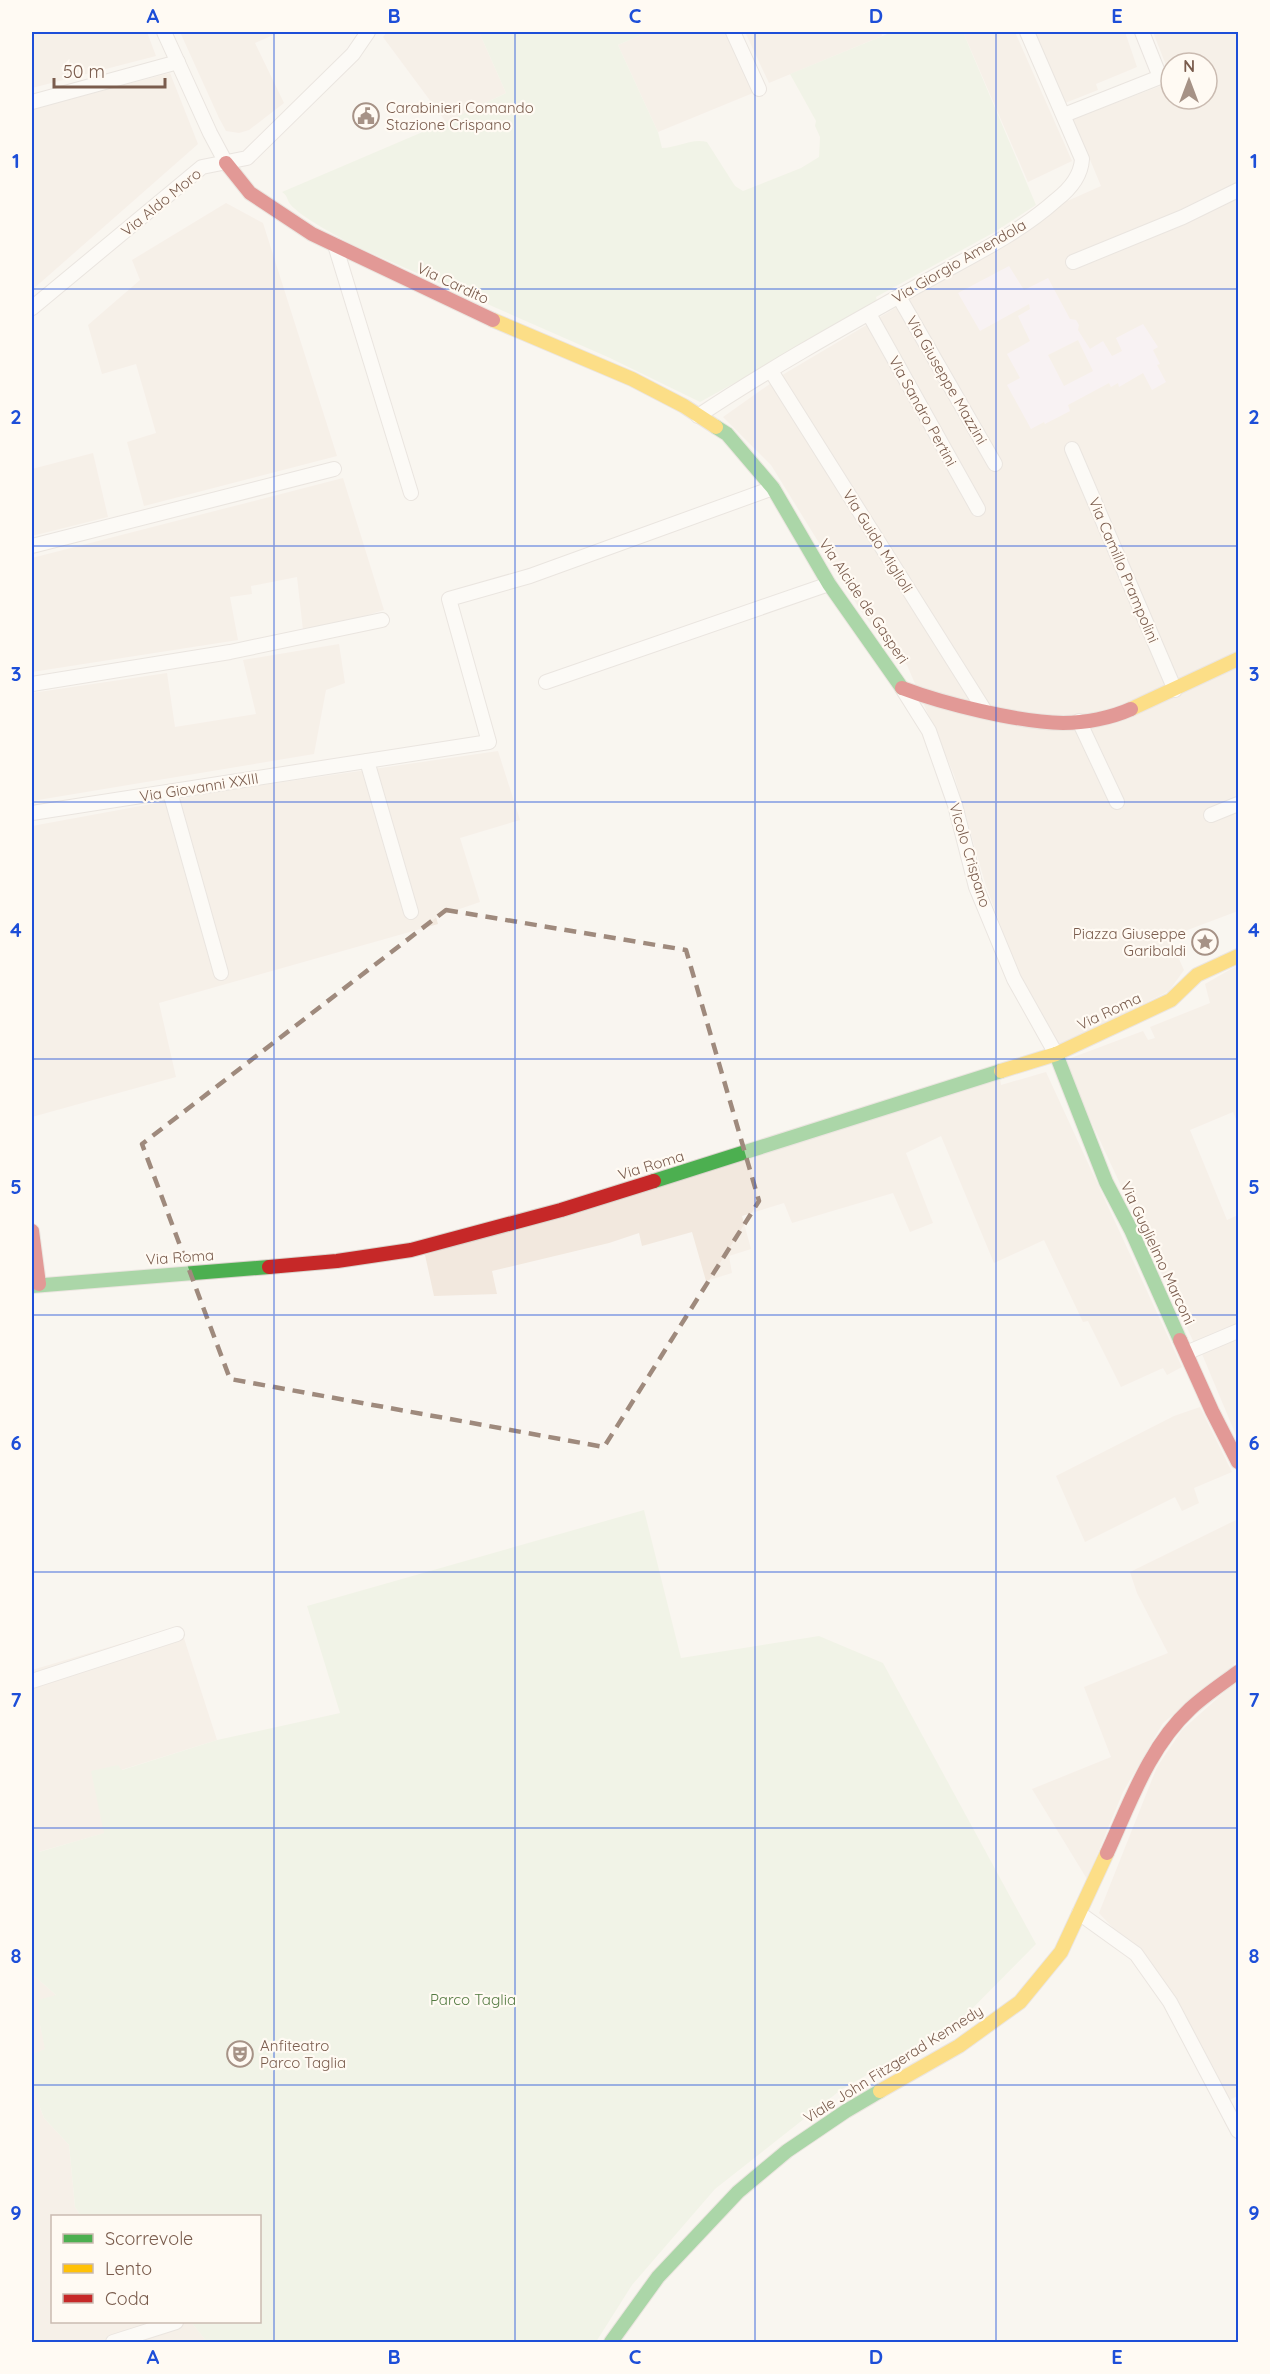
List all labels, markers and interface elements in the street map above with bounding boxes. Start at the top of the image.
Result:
text: A [147,3,160,28]
text: B [387,3,401,28]
text: C [629,3,642,28]
text: D [869,3,883,28]
text: E [1111,3,1123,28]
scale bar [54,51,165,89]
north arrow [1159,51,1219,111]
text: N [1183,56,1195,76]
text: 50 m [63,60,105,83]
place label: Carabinieri Comando Stazione Crispano [386,98,534,134]
public building icon: Carabinieri Comando Stazione Crispano [351,101,381,131]
text: 1 [12,148,20,173]
text: 1 [1250,148,1258,173]
street label: Via Aldo Moro [117,164,205,240]
street label: Via Giorgio Amendola [889,215,1029,307]
street label: Via Cardito [414,258,492,308]
street label: Via Giuseppe Mazzini [902,312,992,448]
street label: Via Sandro Pertini [885,352,961,470]
text: 2 [10,404,22,429]
text: 2 [1248,404,1260,429]
street label: Via Guido Miglioli [839,486,917,596]
street label: Via Camillo Prampolini [1085,494,1163,646]
street label: Via Alcide de Gasperi [815,535,913,667]
text: 3 [11,661,21,686]
text: 3 [1249,661,1259,686]
street label: Via Giovanni XXIII [138,768,260,806]
street label: Vicolo Crispano [945,800,995,910]
text: 4 [10,917,22,942]
text: 4 [1248,917,1260,942]
place label: Piazza Giuseppe Garibaldi [1073,924,1186,960]
place icon: Piazza Giuseppe Garibaldi [1190,927,1220,957]
street label: Via Roma [1074,988,1144,1034]
street label: Via Roma [616,1146,686,1184]
text: 5 [10,1174,22,1199]
text: 5 [1248,1174,1260,1199]
street label: Via Guglielmo Marconi [1117,1178,1199,1328]
street label: Via Roma [145,1245,215,1269]
text: 6 [10,1430,22,1455]
text: 6 [1248,1430,1260,1455]
text: 7 [11,1687,22,1712]
text: 7 [1249,1687,1260,1712]
text: 8 [11,1943,22,1968]
text: 8 [1249,1943,1260,1968]
park label: Parco Taglia [430,1990,516,2009]
street label: Viale John Fitzgerad Kennedy [800,2001,986,2127]
place label: Anfiteatro Parco Taglia [260,2036,346,2072]
theatre icon: Anfiteatro Parco Taglia [225,2039,255,2069]
text: 9 [10,2200,22,2225]
text: 9 [1248,2200,1260,2225]
legend [51,2215,261,2323]
text: Scorrevole [105,2227,193,2250]
text: Lento [105,2257,152,2280]
text: Coda [105,2287,149,2310]
text: A [147,2344,160,2369]
text: B [387,2344,401,2369]
text: C [629,2344,642,2369]
text: D [869,2344,883,2369]
text: E [1111,2344,1123,2369]

